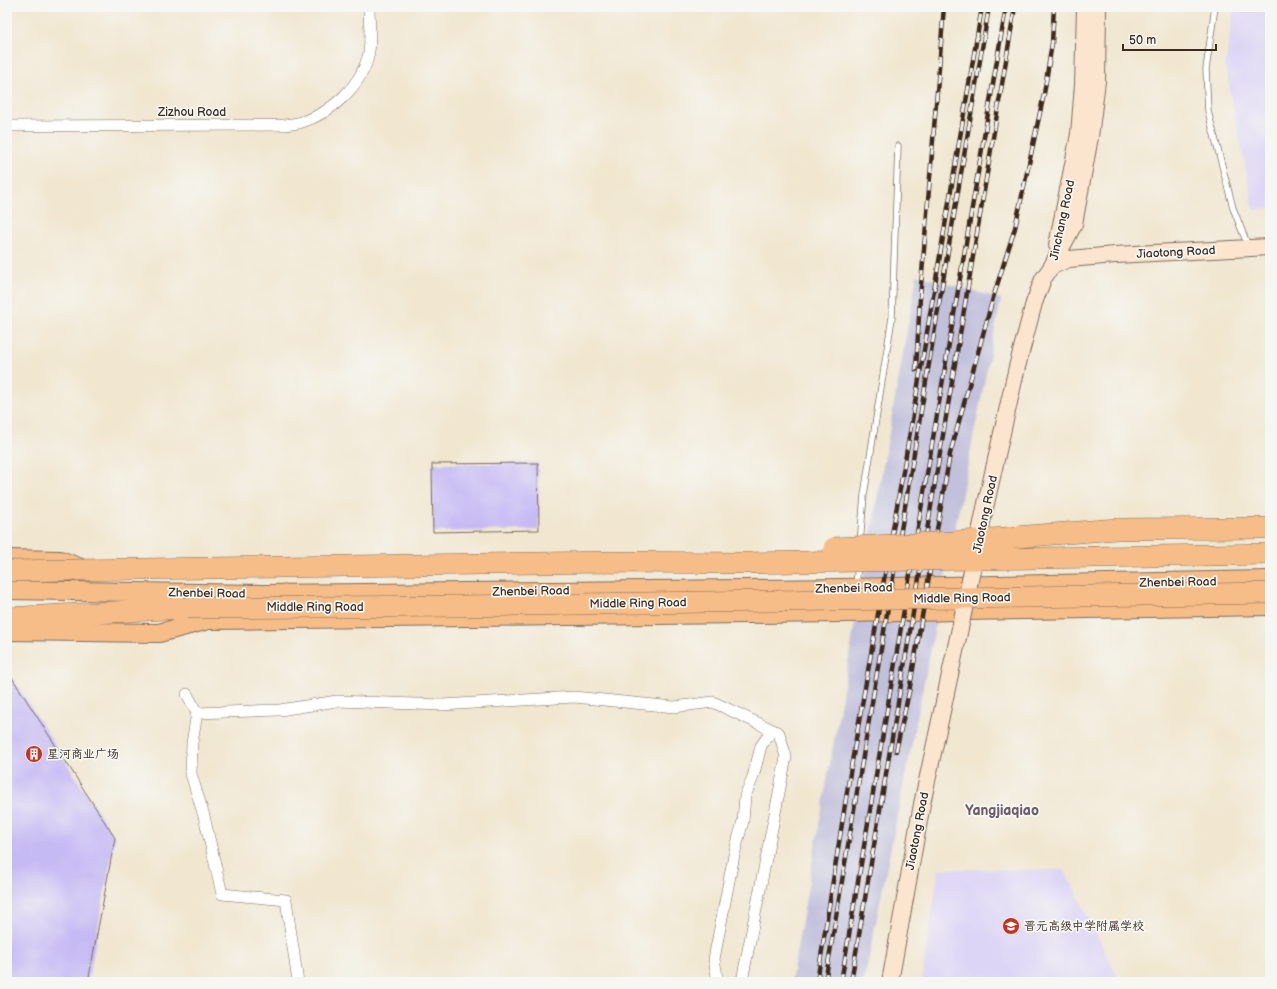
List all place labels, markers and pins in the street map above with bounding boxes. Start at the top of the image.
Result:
building icon: 星河商业广场 [24,744,44,764]
place label: 星河商业广场 [47,747,119,762]
school or university icon: 晋元高级中学附属学校 [1001,916,1021,936]
place label: 晋元高级中学附属学校 [1024,919,1144,934]

